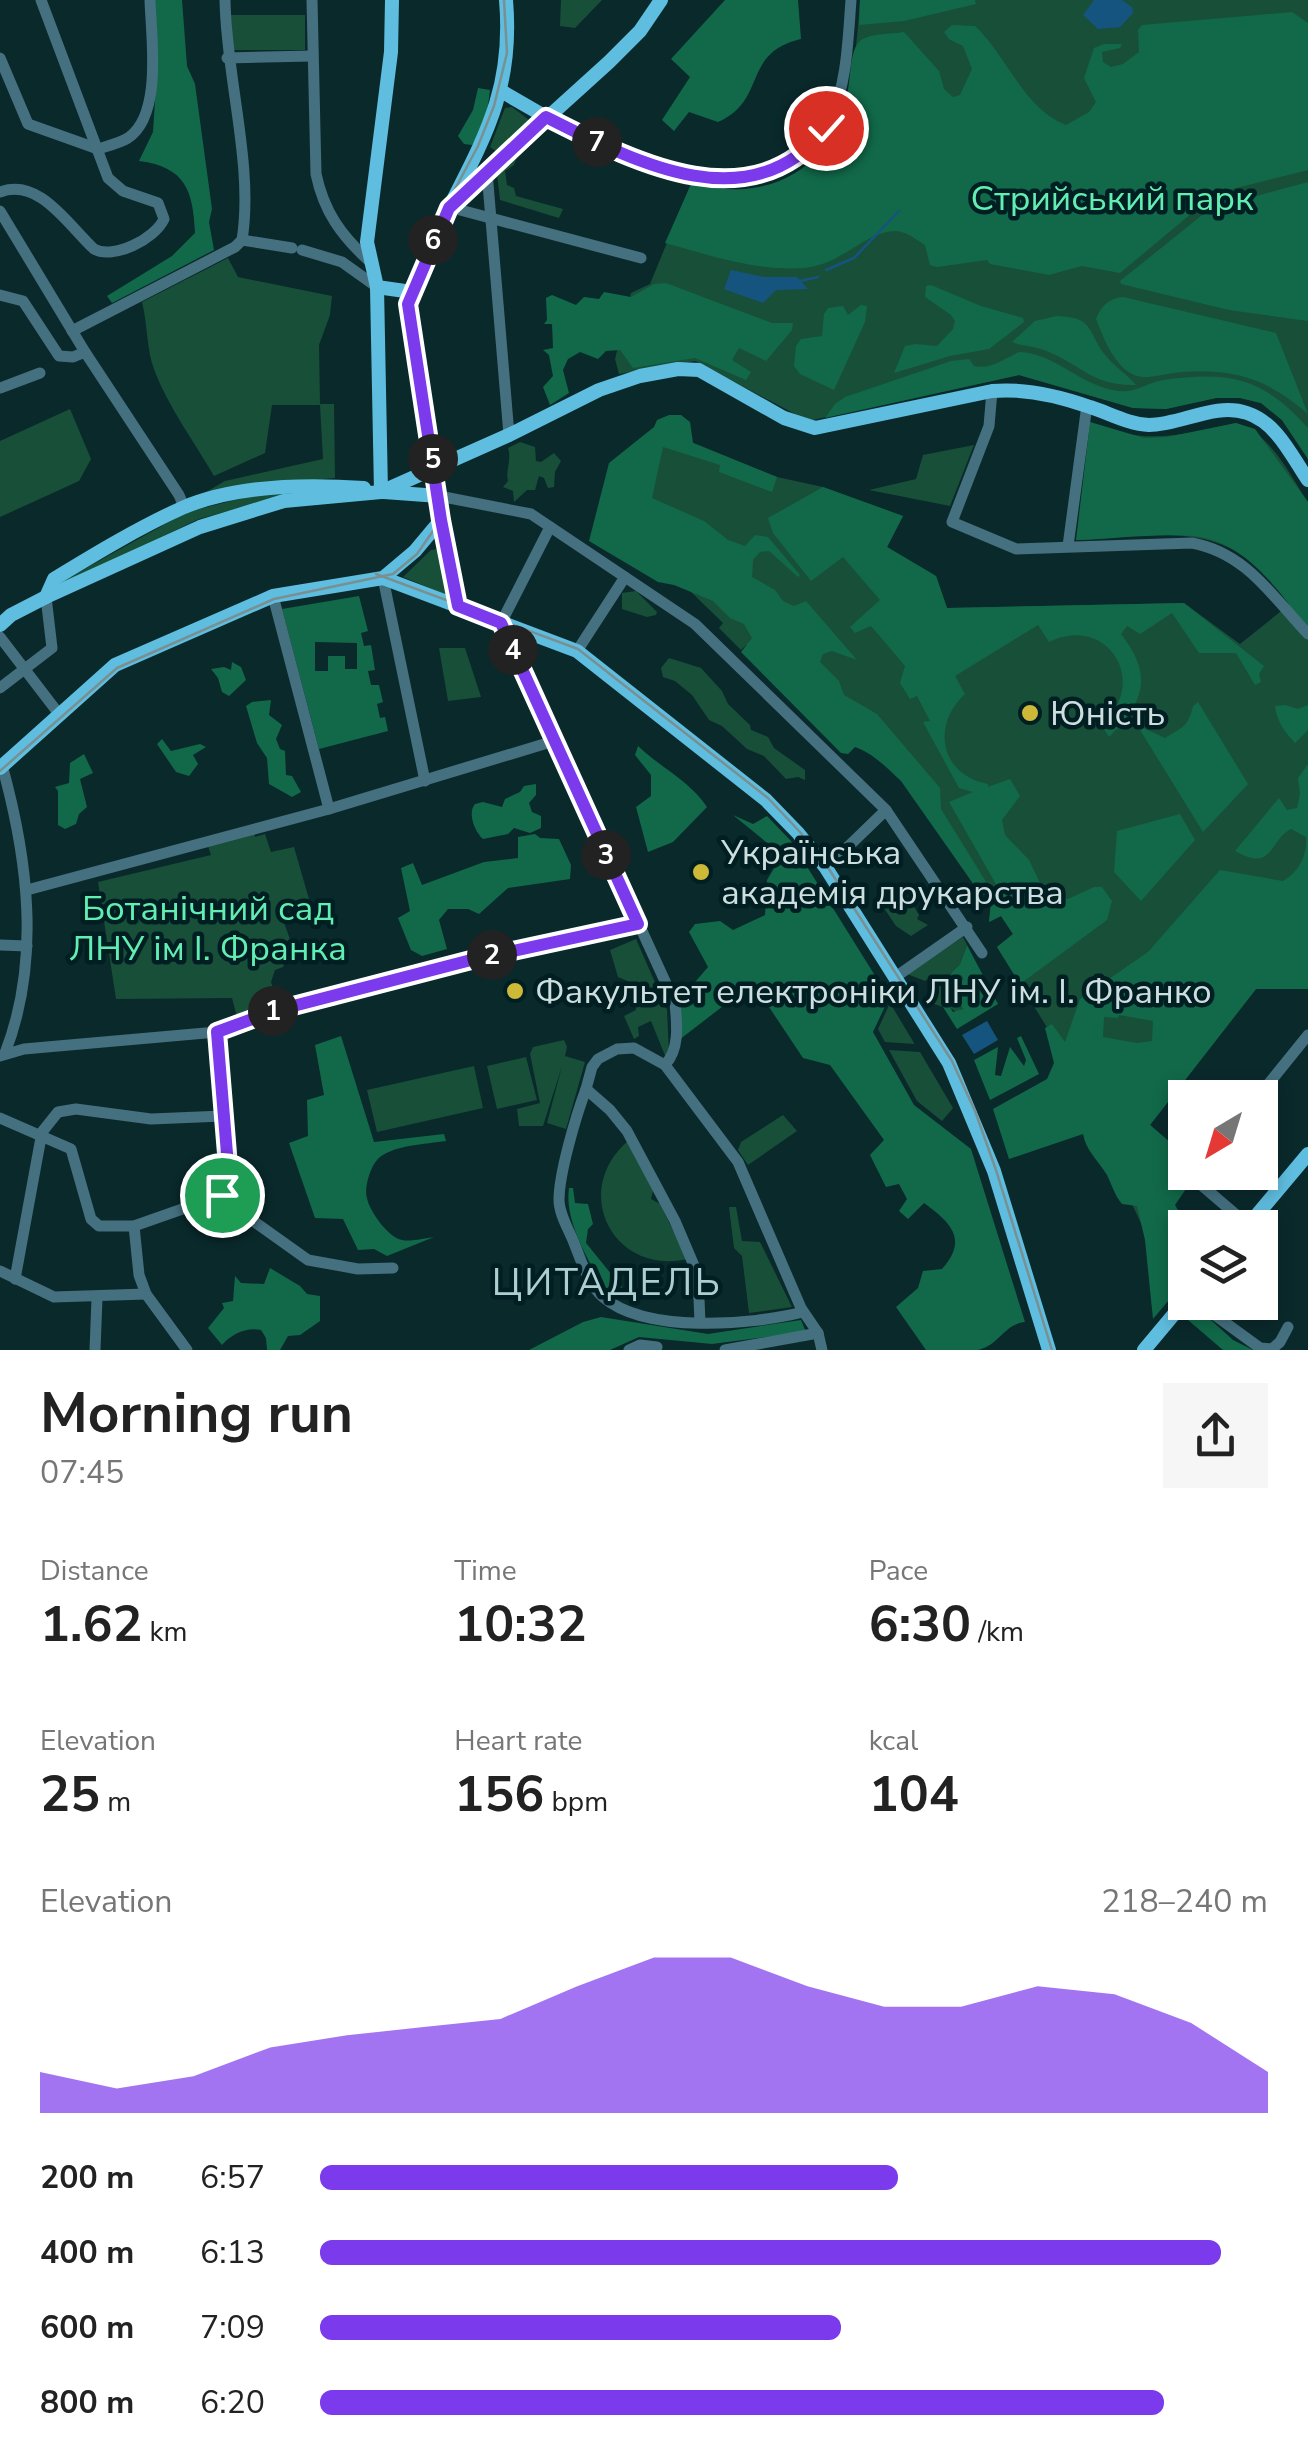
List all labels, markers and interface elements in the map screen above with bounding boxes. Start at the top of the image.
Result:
pin [784,86,869,171]
icon: check [799,101,854,156]
pin: 7 [572,117,622,167]
text: 7 [589,123,605,161]
park label: Стрийський парк [971,175,1254,222]
pin: 6 [408,215,458,265]
text: 6 [425,221,441,259]
pin: 5 [408,434,458,484]
text: 5 [425,440,441,478]
pin: 4 [488,625,538,675]
text: 4 [505,631,521,669]
place label: Юність [1050,690,1165,737]
marker: Юність [1019,702,1041,724]
place label: Українська академія друкарства [720,829,1064,916]
pin: 3 [581,830,631,880]
text: 3 [598,836,614,874]
marker: Українська академія друкарства [690,861,712,883]
park label: Ботанічний сад ЛНУ ім І. Франка [69,885,347,972]
pin: 2 [467,930,517,980]
text: 2 [484,936,500,974]
place label: Факультет електроніки ЛНУ ім. І. Франко [535,968,1212,1015]
marker: Факультет електроніки ЛНУ ім. І. Франко [504,980,526,1002]
pin: 1 [248,986,298,1036]
text: 1 [265,992,281,1030]
north arrow [1168,1080,1278,1190]
map controls [1168,1080,1278,1320]
pin [180,1153,265,1238]
icon: arrive [195,1168,250,1223]
button: layers [1168,1210,1278,1320]
district label: ЦИТАДЕЛЬ [492,1257,722,1308]
text: Morning run [40,1376,353,1451]
button: share [1163,1383,1268,1488]
text: 07:45 [40,1451,124,1494]
text: Distance [40,1552,149,1590]
text: Time [454,1552,517,1590]
text: Pace [869,1552,928,1590]
text: 1.62 [40,1590,142,1659]
text: 10:32 [454,1590,587,1659]
text: 6:30 [869,1590,971,1659]
text: km [142,1613,188,1651]
text: /km [971,1613,1024,1651]
text: Elevation [40,1722,156,1760]
text: Heart rate [454,1722,582,1760]
text: kcal [869,1722,918,1760]
text: 25 [40,1760,100,1829]
text: 156 [454,1760,544,1829]
text: 104 [869,1760,959,1829]
text: m [100,1783,131,1821]
text: bpm [544,1783,608,1821]
text: Elevation [40,1880,173,1923]
text: 218–240 m [1101,1880,1268,1923]
text: 200 m [40,2156,134,2199]
text: 6:57 [200,2156,265,2199]
text: 400 m [40,2231,134,2274]
text: 6:13 [200,2231,265,2274]
text: 600 m [40,2306,134,2349]
text: 7:09 [200,2306,265,2349]
text: 800 m [40,2381,134,2424]
text: 6:20 [200,2381,265,2424]

